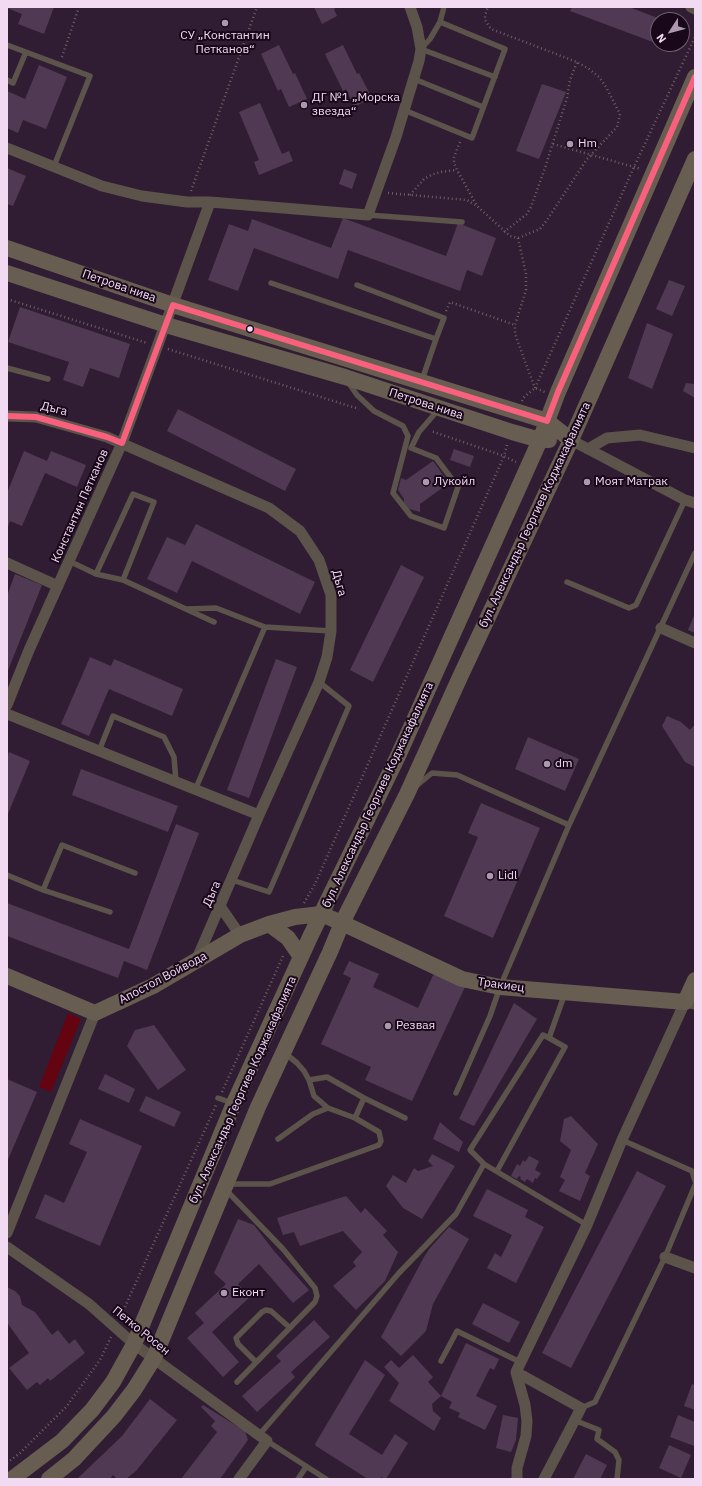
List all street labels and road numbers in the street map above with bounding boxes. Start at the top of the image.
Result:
street label: Петрова нива [80,267,158,305]
street label: Петрова нива [387,385,465,423]
street label: Дъга [39,399,69,419]
street label: бул. Александър Георгиев Коджакафалията [476,400,594,630]
street label: Константин Петканов [48,447,112,565]
street label: Дъга [329,568,349,598]
street label: бул. Александър Георгиев Коджакафалията [319,680,437,910]
street label: Дъга [200,879,224,909]
street label: Апостол Войвода [116,949,210,1007]
street label: бул. Александър Георгиев Коджакафалията [186,974,300,1206]
street label: Тракиец [477,975,525,995]
street label: Петко Росен [109,1303,173,1359]

